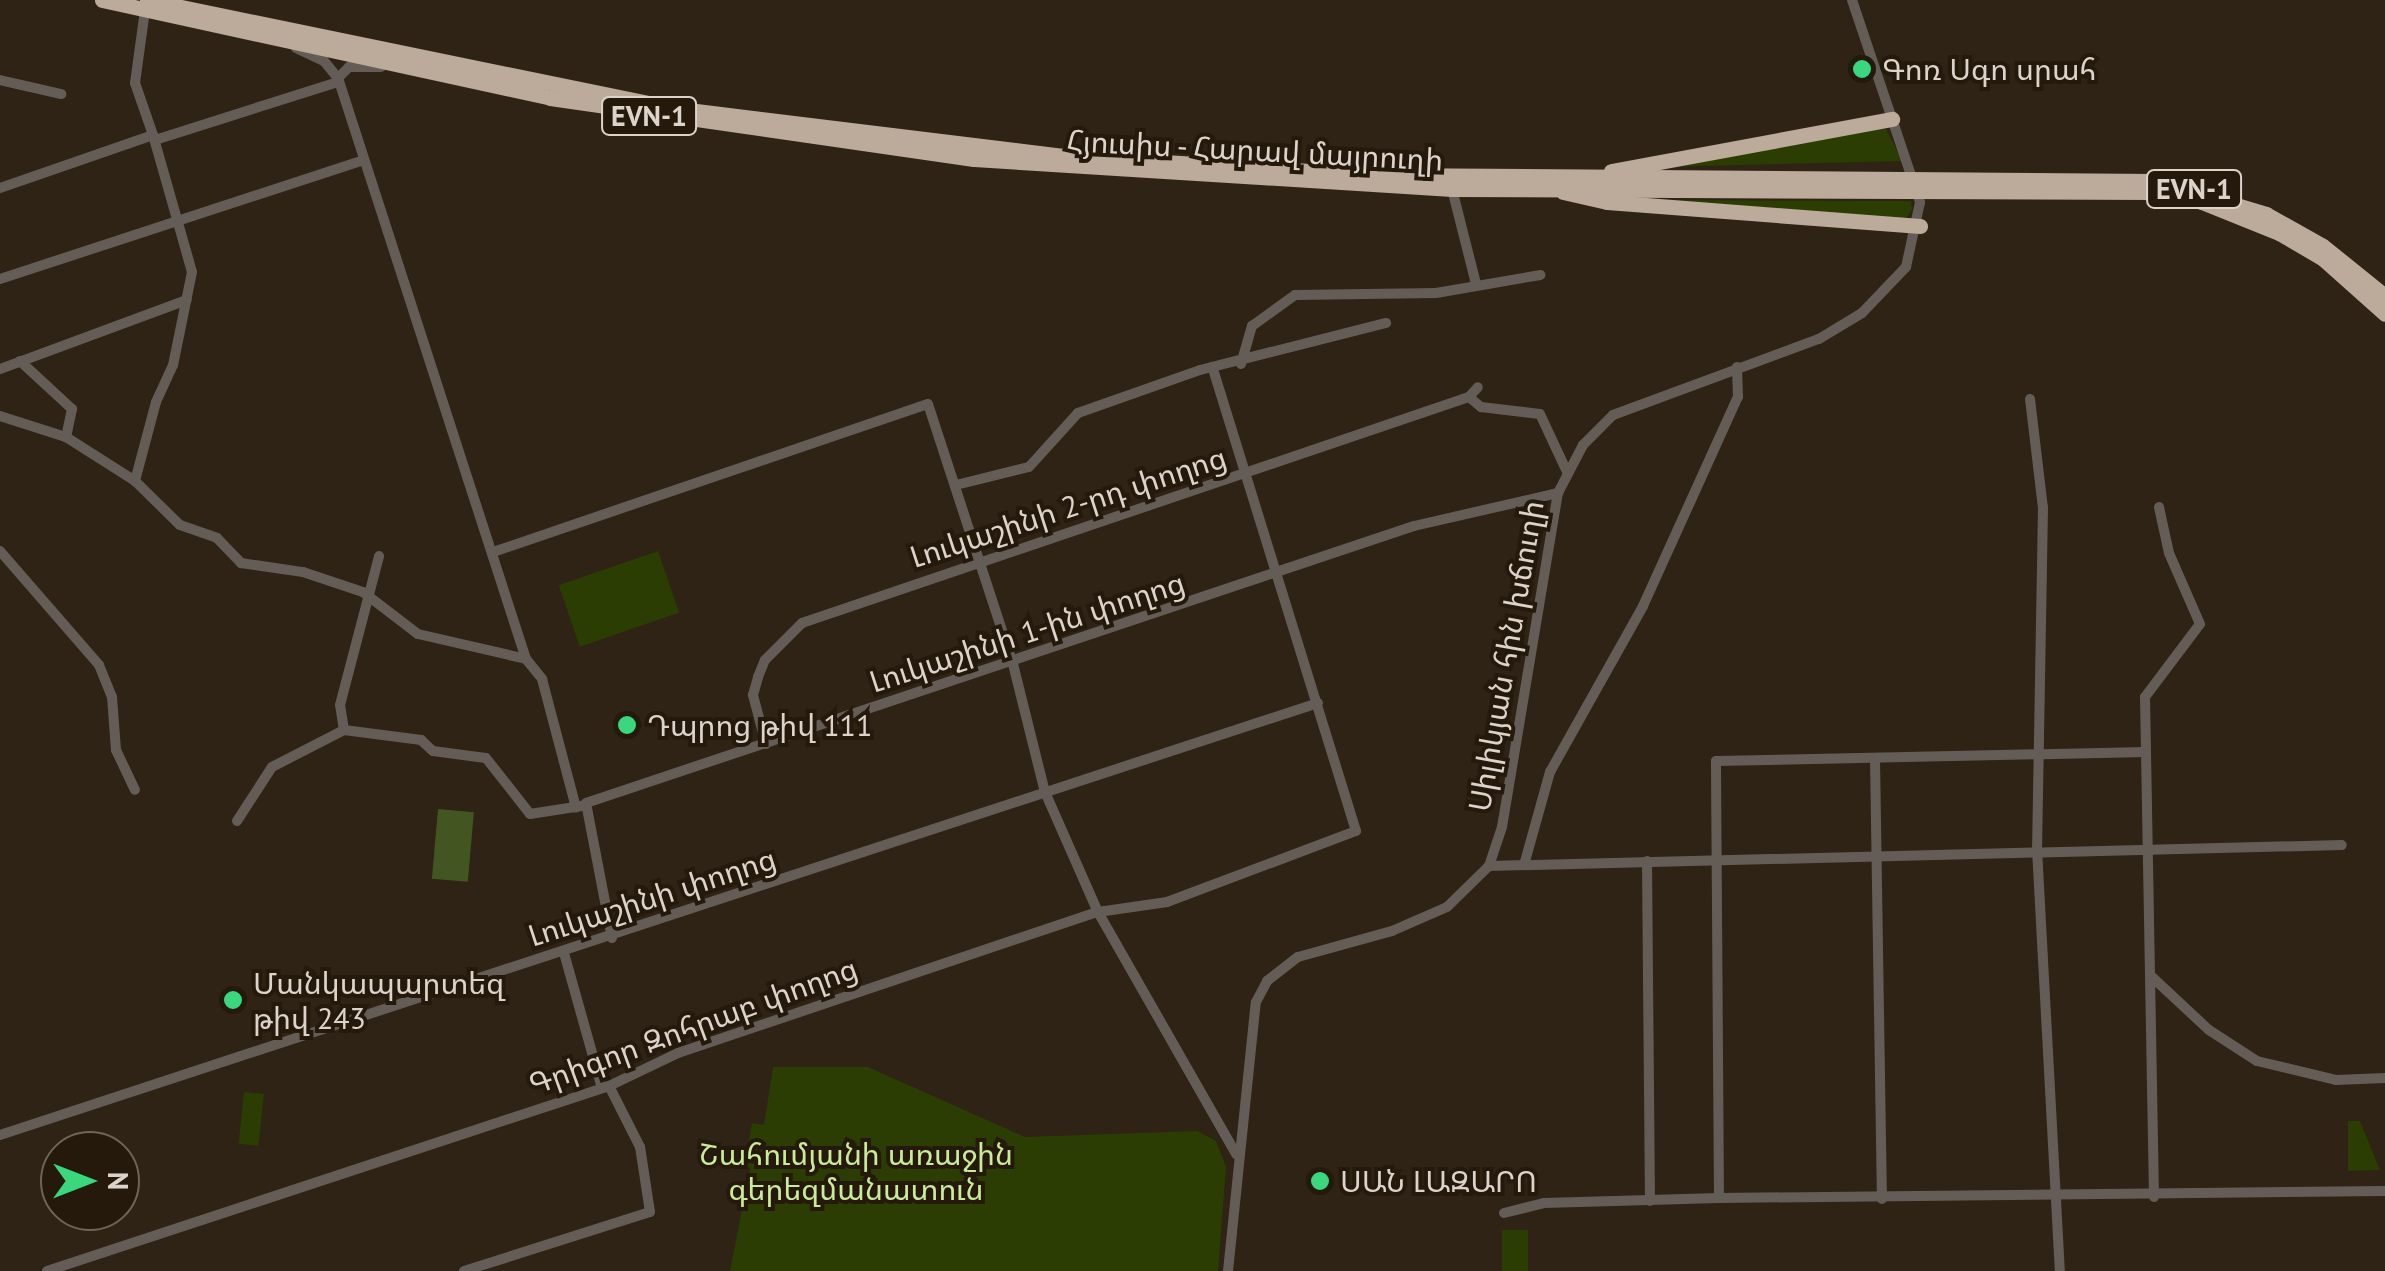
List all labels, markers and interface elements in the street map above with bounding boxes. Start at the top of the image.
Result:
place label: Գոռ Սգո սրահ [1882,51,2096,87]
marker: Գոռ Սգո սրահ [1851,58,1873,80]
road number: EVN-1 [599,93,699,139]
street label: Հյուսիս - Հարավ մայրուղի [1063,122,1447,178]
road number: EVN-1 [2144,166,2244,212]
street label: Լուկաշինի 2-րդ փողոց [905,439,1231,575]
street label: Սիլիկյան հին խճուղի [1461,498,1551,814]
street label: Լուկաշինի 1-ին փողոց [865,564,1189,700]
place label: Դպրոց թիվ 111 [647,707,872,743]
marker: Դպրոց թիվ 111 [616,714,638,736]
street label: Լուկաշինի փողոց [524,840,780,954]
street label: Գրիգոր Զոհրաբ փողոց [524,950,862,1102]
place label: Մանկապարտեզ թիվ 243 [253,965,504,1036]
marker: Մանկապարտեզ թիվ 243 [222,989,244,1011]
north arrow [40,1131,140,1231]
park label: Շահումյանի առաջին գերեզմանատուն [699,1136,1013,1206]
place label: ՍԱՆ ԼԱԶԱՐՈ [1340,1163,1537,1199]
marker: ՍԱՆ ԼԱԶԱՐՈ [1309,1170,1331,1192]
text: N [100,1172,137,1190]

